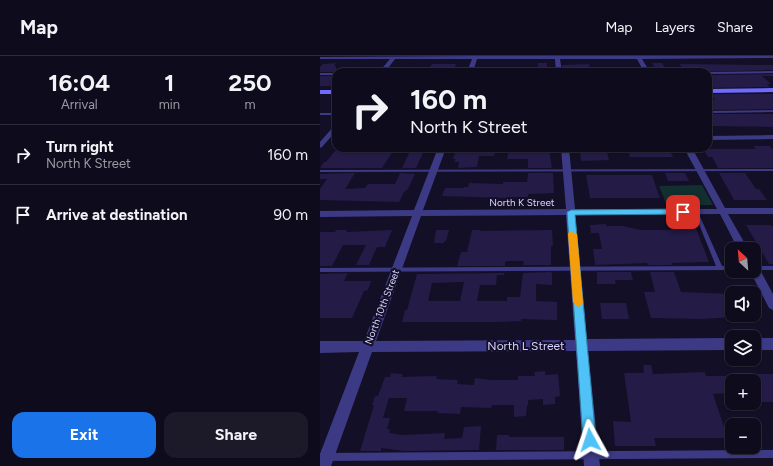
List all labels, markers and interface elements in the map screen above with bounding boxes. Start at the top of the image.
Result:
text: Map [20,16,58,39]
text: Map [605,19,633,36]
text: Layers [655,19,695,36]
text: Share [717,19,753,36]
text: 16:04 [48,68,110,97]
text: 1 [164,68,174,97]
text: 250 [228,68,272,97]
text: 160 m [410,82,487,116]
icon: right [344,84,396,136]
text: Arrival [61,97,98,112]
text: min [159,97,180,112]
text: m [244,97,256,112]
text: North K Street [410,116,528,138]
text: Turn right [46,138,114,156]
icon: right [12,144,34,166]
text: 160 m [267,146,308,164]
text: North K Street [46,156,131,171]
pin [666,195,700,229]
street label: North K Street [489,196,555,209]
icon: arrive [672,201,694,223]
icon: arrive [12,204,34,226]
text: Arrive at destination [46,206,187,224]
text: 90 m [273,206,308,224]
north arrow [725,242,761,278]
map controls [725,242,761,454]
street label: North 10th Street [362,268,402,346]
button: sound [725,286,761,322]
button: layers [725,330,761,366]
street label: North L Street [487,339,565,353]
button: + [725,374,761,410]
button: Exit [12,412,156,458]
button: Share [164,412,308,458]
button: − [725,418,761,454]
position arrow [569,419,611,461]

